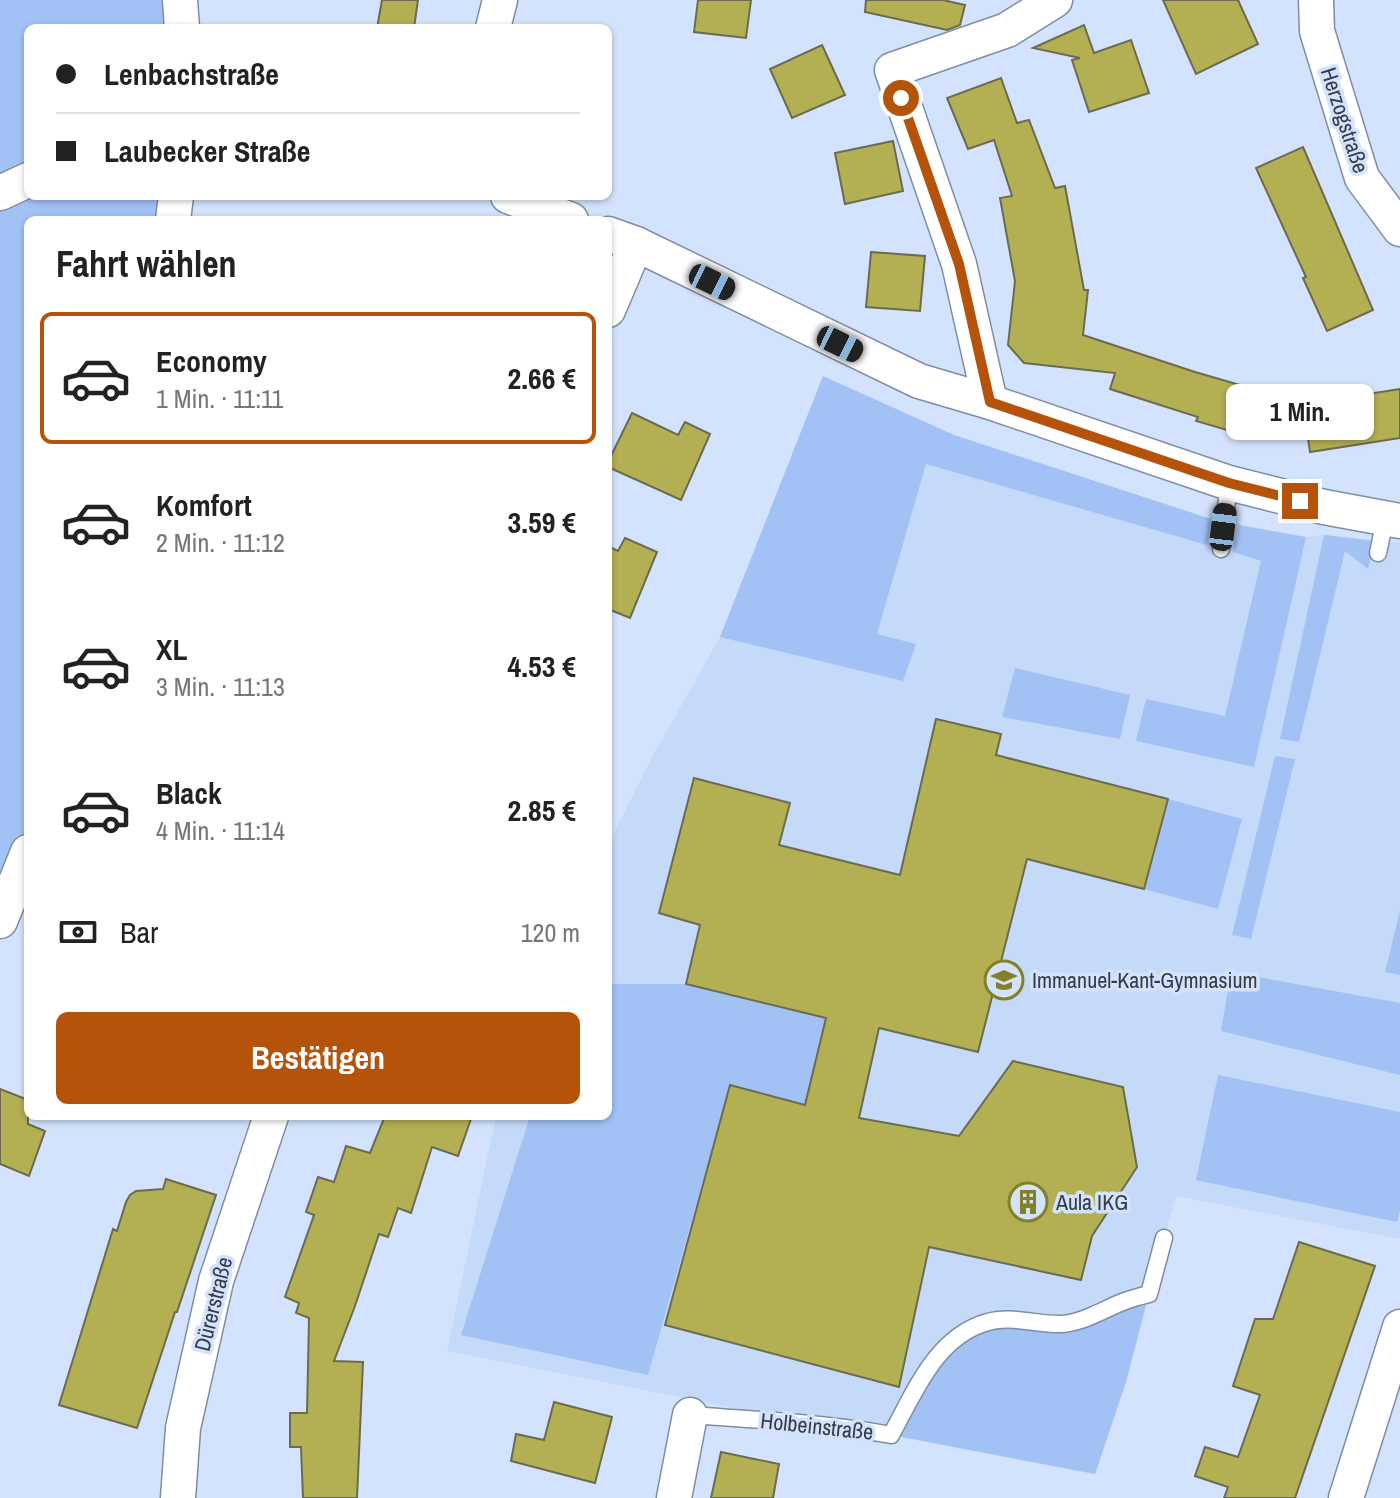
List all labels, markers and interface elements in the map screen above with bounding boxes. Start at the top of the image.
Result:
text: Lenbachstraße [104,54,279,94]
street label: Herzogstraße [1314,63,1376,177]
route start [883,80,919,116]
text: Laubecker Straße [104,131,310,171]
text: Fahrt wählen [56,240,237,288]
car [685,261,739,303]
car [813,323,867,365]
text: Economy [156,341,267,381]
icon: car [60,342,132,414]
text: 2.66 € [508,358,576,398]
text: 1 Min. · 11:11 [156,381,283,416]
callout: 1 Min. [1226,385,1374,441]
text: 1 Min. [1270,394,1330,429]
route end [1282,483,1318,519]
text: Komfort [156,485,252,525]
icon: car [60,486,132,558]
text: 3.59 € [508,502,576,542]
car [1208,502,1238,552]
text: 2 Min. · 11:12 [156,525,285,560]
text: XL [156,629,187,669]
icon: car [60,630,132,702]
text: 4.53 € [508,646,576,686]
text: 3 Min. · 11:13 [156,669,285,704]
text: Black [156,773,222,813]
icon: car [60,774,132,846]
text: 2.85 € [508,790,576,830]
text: 4 Min. · 11:14 [156,813,285,848]
icon: cash [56,910,100,954]
text: Bar [120,912,158,952]
text: 120 m [521,915,580,950]
school or university icon: Immanuel-Kant-Gymnasium [983,959,1025,1001]
place label: Immanuel-Kant-Gymnasium [1032,965,1258,995]
button: Bestätigen [56,1012,580,1104]
building icon: Aula IKG [1007,1181,1049,1223]
place label: Aula IKG [1055,1187,1128,1217]
street label: Dürerstraße [187,1254,239,1354]
street label: Holbeinstraße [759,1405,875,1447]

